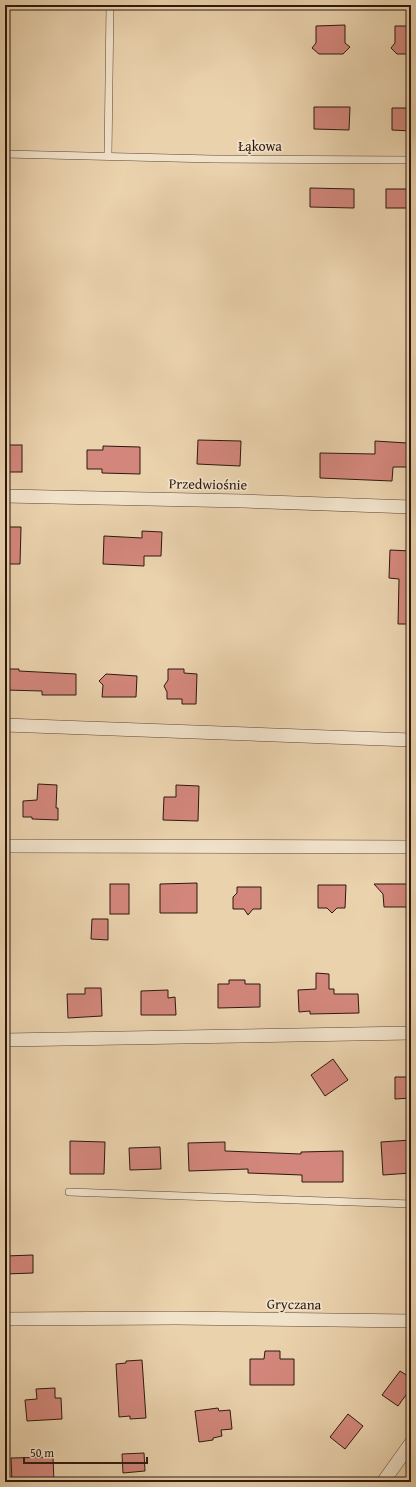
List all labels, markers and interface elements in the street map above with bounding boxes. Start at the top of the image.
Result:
street label: Łąkowa [238,136,282,156]
street label: Przedwiośnie [169,473,248,495]
street label: Gryczana [267,1294,322,1314]
scale bar [24,1439,147,1465]
text: 50 m [30,1444,54,1461]

